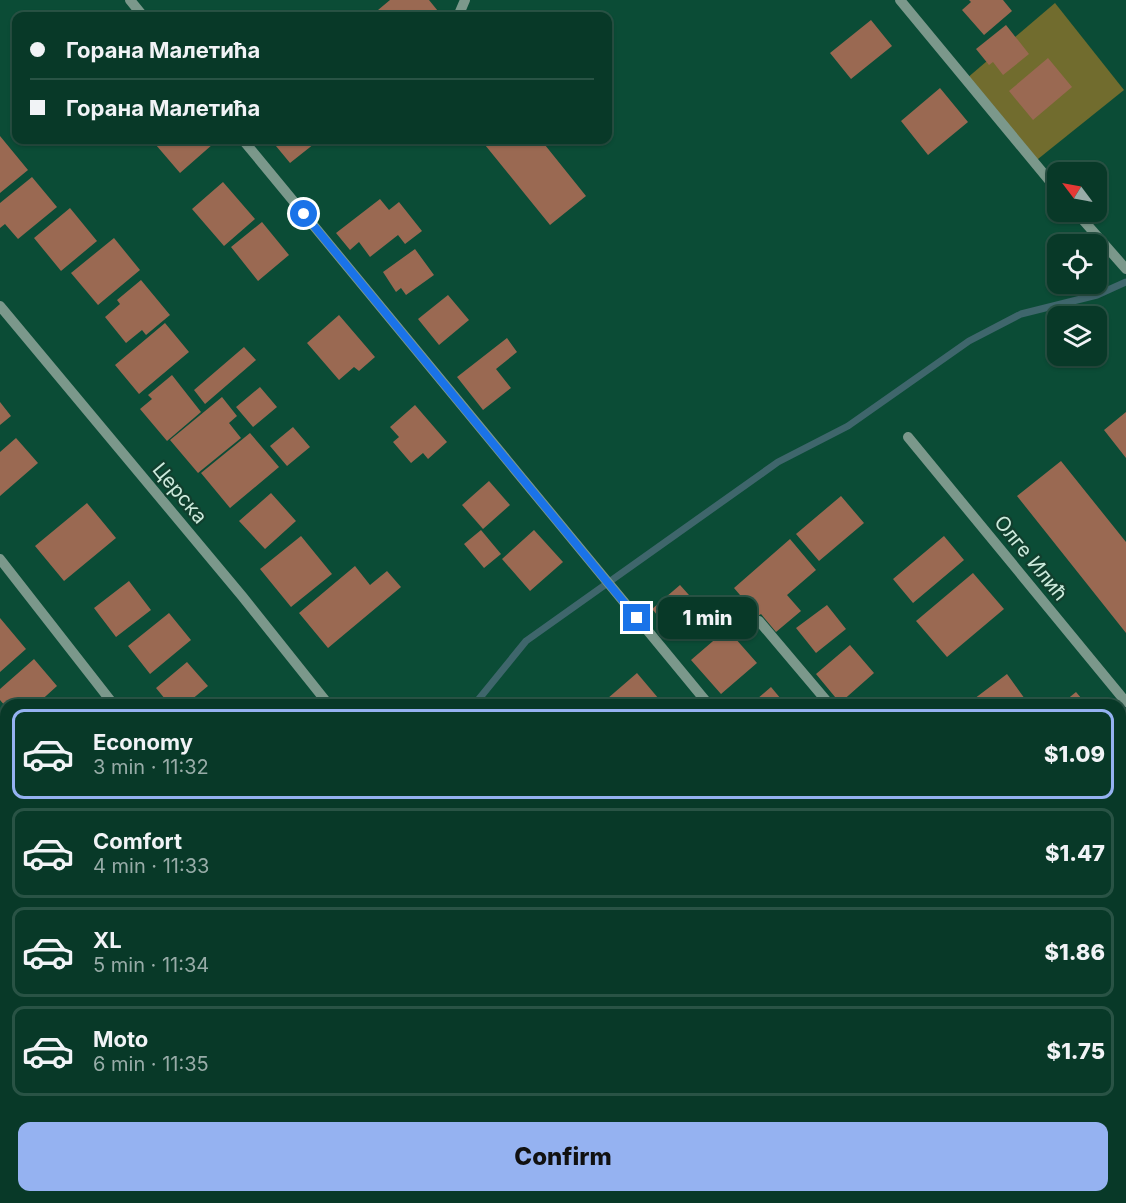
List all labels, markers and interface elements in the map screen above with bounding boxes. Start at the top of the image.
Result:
text: Горана Малетића [66,37,260,63]
text: Горана Малетића [66,95,260,121]
north arrow [1047,162,1107,222]
map controls [1047,162,1107,366]
route start [290,200,317,227]
button: locate [1047,234,1107,294]
button: layers [1047,306,1107,366]
street label: Церска [148,458,212,528]
street label: Олге Илић [989,511,1073,605]
callout: 1 min [658,597,757,639]
route end [623,604,650,631]
text: 1 min [682,606,733,630]
icon: car [21,727,75,781]
text: Economy [93,729,193,755]
text: $1.09 [1044,741,1105,767]
text: 3 min · 11:32 [93,755,209,779]
icon: car [21,826,75,880]
text: Comfort [93,828,182,854]
text: $1.47 [1045,840,1105,866]
text: 4 min · 11:33 [93,854,209,878]
icon: car [21,925,75,979]
text: XL [93,927,122,953]
text: $1.86 [1045,939,1105,965]
text: 5 min · 11:34 [93,953,209,977]
icon: car [21,1024,75,1078]
text: Moto [93,1026,148,1052]
text: $1.75 [1047,1038,1105,1064]
text: 6 min · 11:35 [93,1052,209,1076]
button: Confirm [18,1122,1108,1191]

